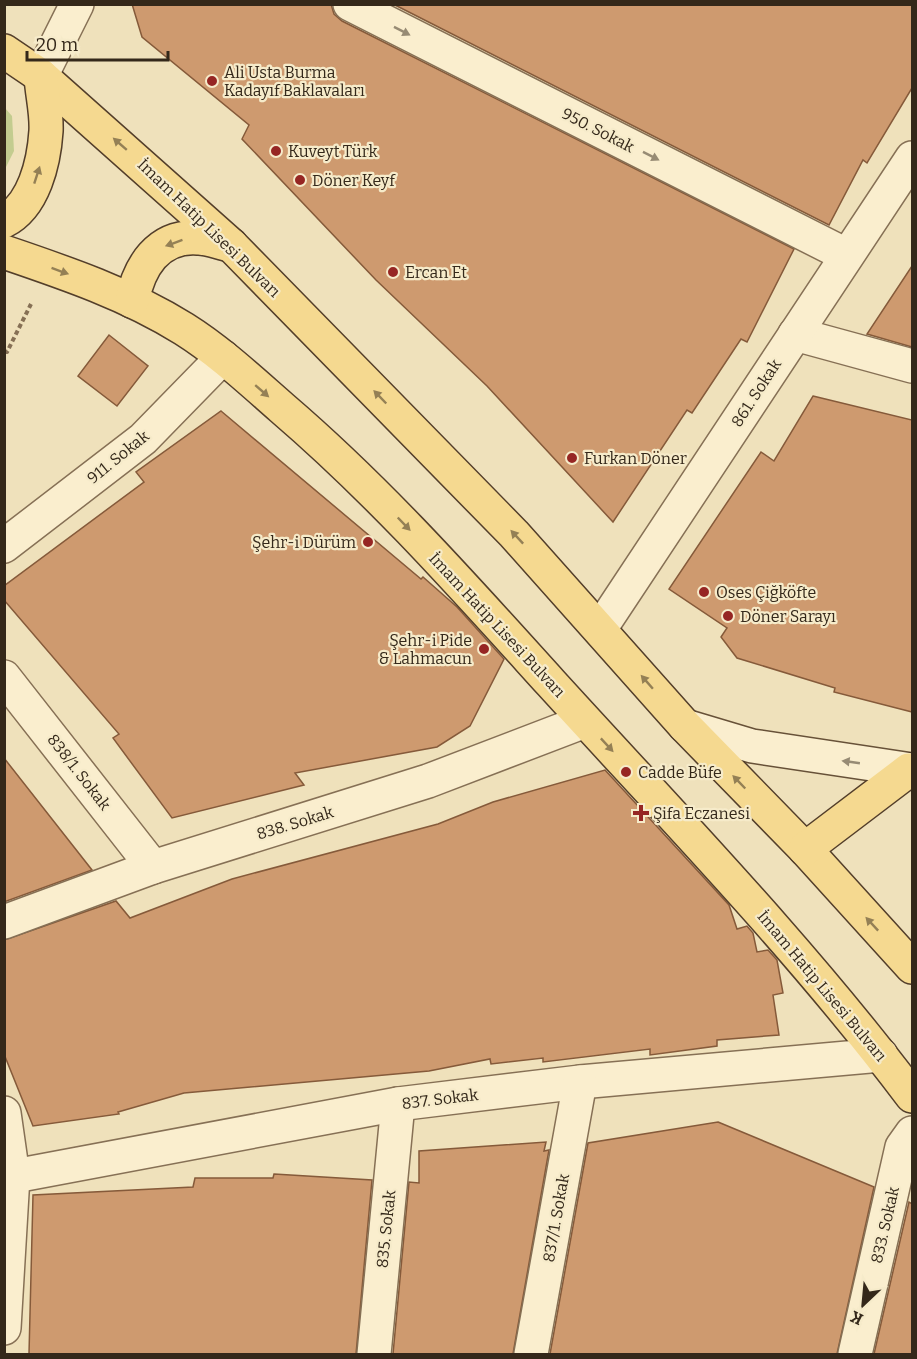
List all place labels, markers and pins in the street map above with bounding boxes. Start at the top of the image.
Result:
place label: Ali Usta Burma Kadayıf Baklavaları [224,63,365,100]
marker: Ali Usta Burma Kadayıf Baklavaları [205,74,219,88]
place label: Kuveyt Türk [288,142,378,161]
marker: Kuveyt Türk [269,144,283,158]
place label: Döner Keyf [312,171,396,190]
marker: Döner Keyf [293,173,307,187]
place label: Ercan Et [405,263,467,282]
marker: Ercan Et [386,265,400,279]
place label: Furkan Döner [584,449,687,468]
marker: Furkan Döner [565,451,579,465]
place label: Şehr-i Dürüm [252,533,356,552]
marker: Şehr-i Dürüm [361,535,375,549]
place label: Oses Çiğköfte [716,583,816,602]
marker: Oses Çiğköfte [697,585,711,599]
place label: Döner Sarayı [740,607,836,626]
marker: Döner Sarayı [721,609,735,623]
place label: Şehr-i Pide & Lahmacun [378,631,472,668]
marker: Şehr-i Pide & Lahmacun [477,642,491,656]
place label: Cadde Büfe [638,763,722,782]
marker: Cadde Büfe [619,765,633,779]
place label: Şifa Eczanesi [653,804,750,823]
marker: Şifa Eczanesi [634,806,648,820]

